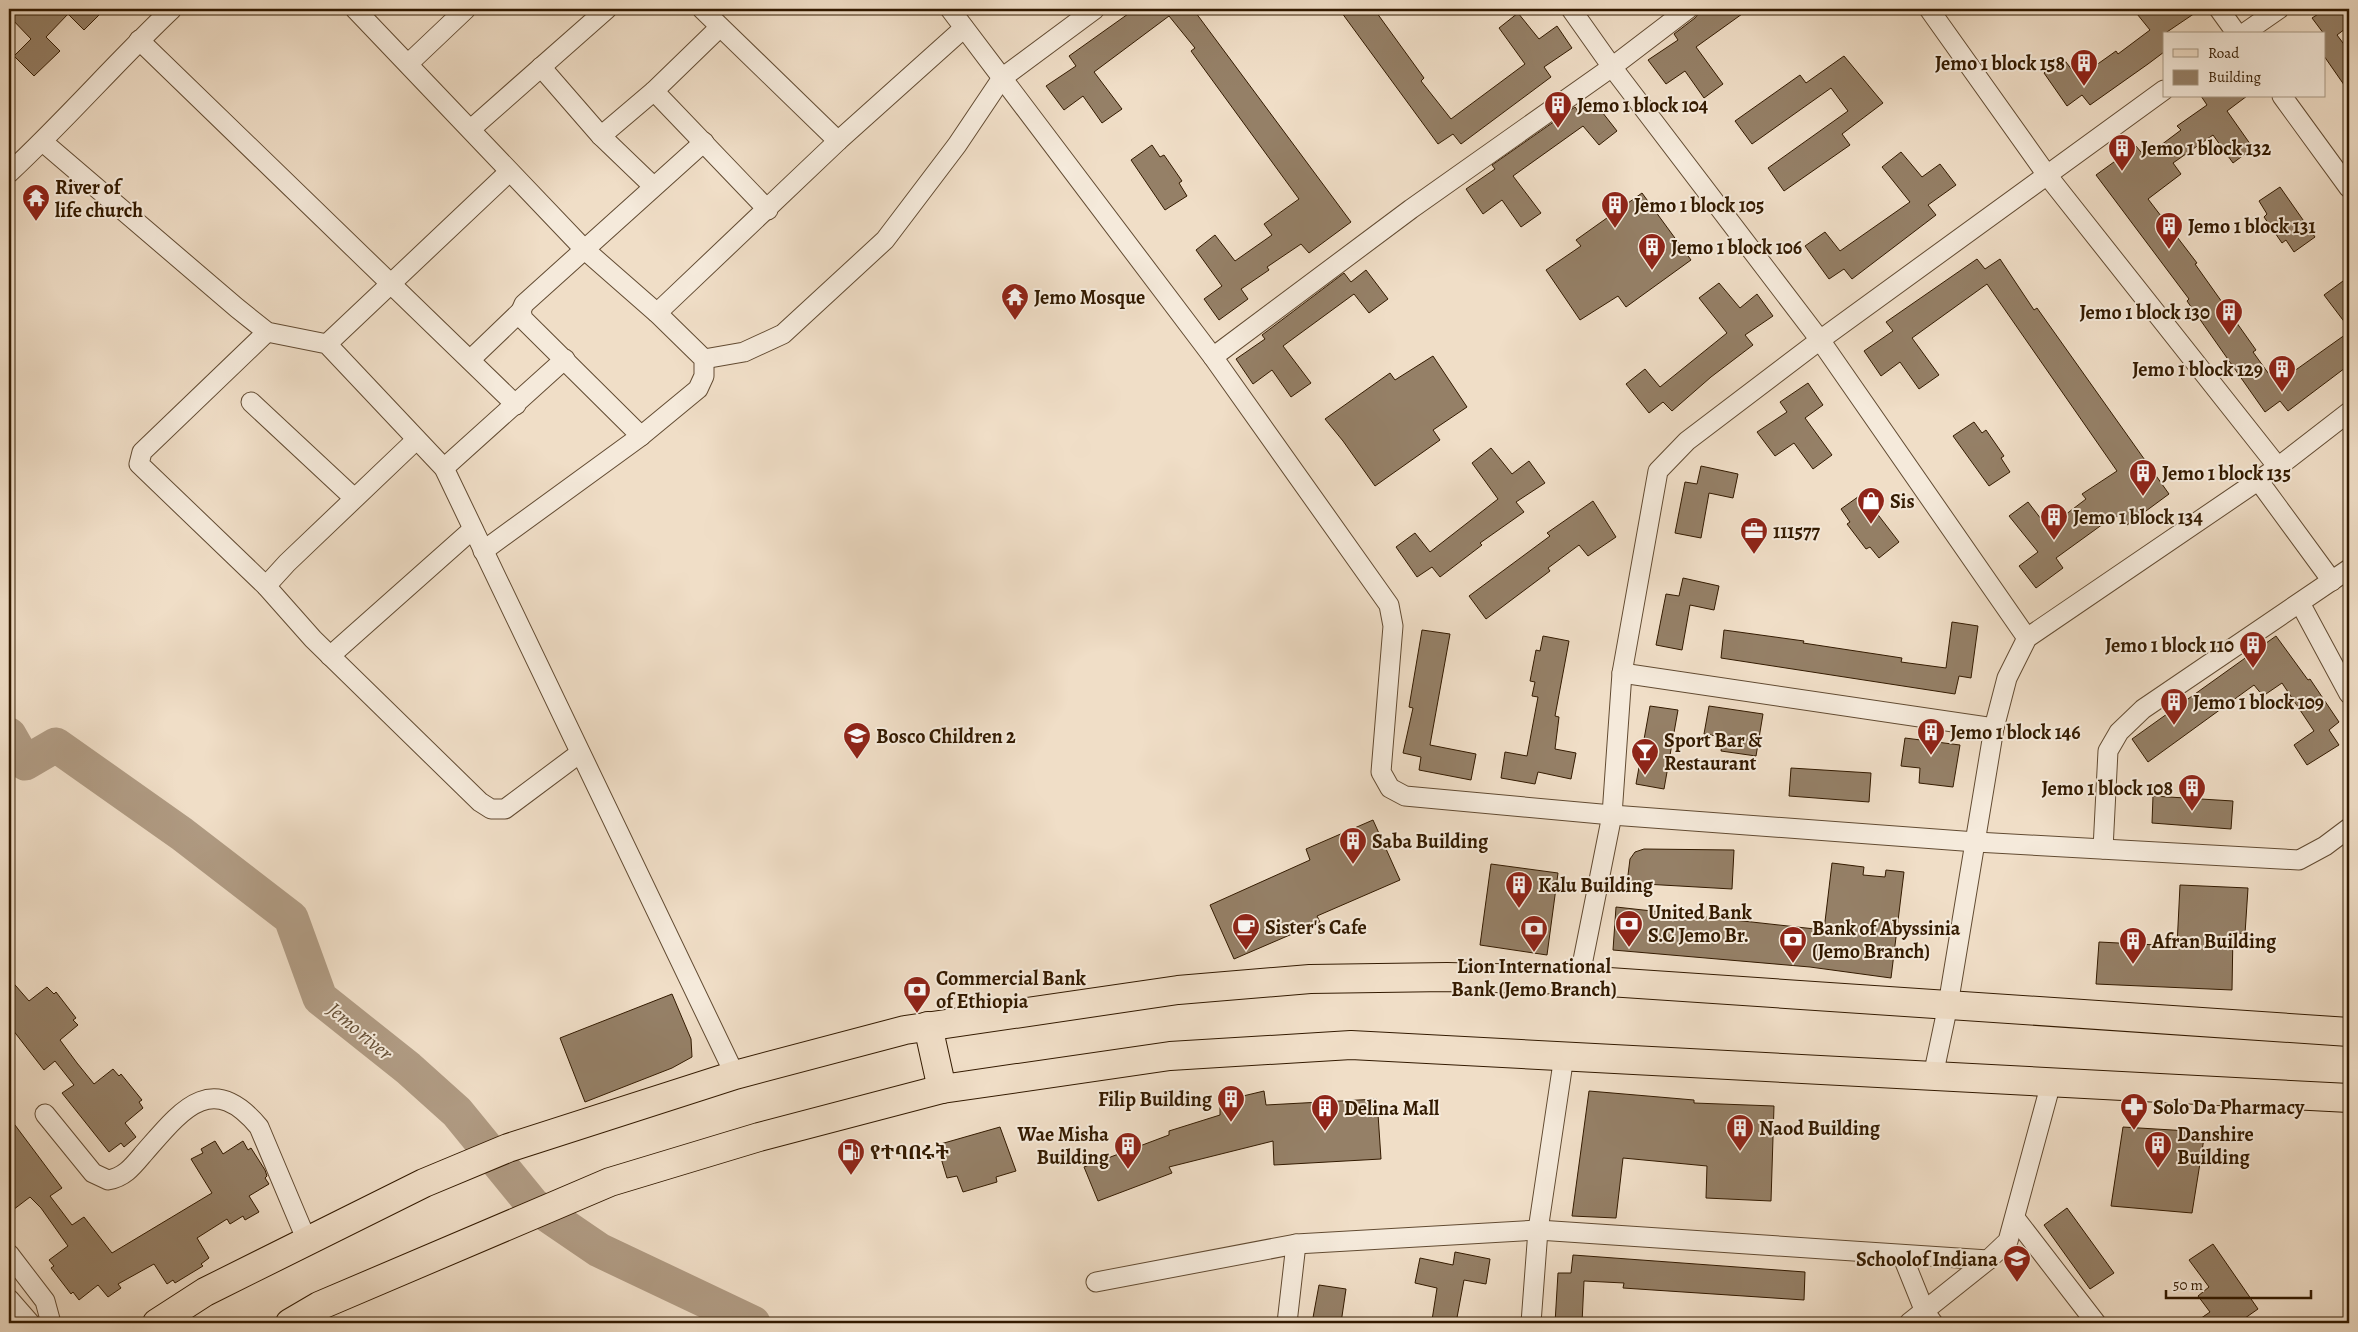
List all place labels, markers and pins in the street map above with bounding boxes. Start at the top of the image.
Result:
building icon: Jemo 1 block 158 [2069,48,2099,87]
place label: Jemo 1 block 158 [1935,50,2065,77]
building icon: Jemo 1 block 104 [1543,90,1573,129]
place label: Jemo 1 block 104 [1577,92,1709,119]
building icon: Jemo 1 block 132 [2107,133,2137,172]
place label: Jemo 1 block 132 [2141,135,2271,162]
place label: River of life church [55,174,143,224]
temple icon: River of life church [21,183,51,222]
building icon: Jemo 1 block 105 [1600,190,1630,229]
place label: Jemo 1 block 105 [1634,192,1764,219]
building icon: Jemo 1 block 131 [2154,211,2184,250]
place label: Jemo 1 block 131 [2188,213,2316,240]
building icon: Jemo 1 block 106 [1637,232,1667,271]
place label: Jemo 1 block 106 [1671,234,1802,261]
temple icon: Jemo Mosque [1000,282,1030,321]
place label: Jemo Mosque [1034,284,1145,311]
building icon: Jemo 1 block 130 [2214,297,2244,336]
place label: Jemo 1 block 130 [2080,299,2210,326]
building icon: Jemo 1 block 129 [2267,354,2297,393]
place label: Jemo 1 block 129 [2132,356,2263,383]
building icon: Jemo 1 block 135 [2128,458,2158,497]
place label: Jemo 1 block 135 [2162,460,2291,487]
shop icon: Sis [1856,486,1886,525]
place label: Sis [1890,488,1915,515]
building icon: Jemo 1 block 134 [2039,502,2069,541]
place label: Jemo 1 block 134 [2073,504,2203,531]
office icon: 111577 [1739,516,1769,555]
place label: 111577 [1773,518,1821,545]
building icon: Jemo 1 block 110 [2238,630,2268,669]
place label: Jemo 1 block 110 [2105,632,2234,659]
building icon: Jemo 1 block 109 [2159,687,2189,726]
place label: Jemo 1 block 109 [2193,689,2324,716]
building icon: Jemo 1 block 146 [1916,717,1946,756]
place label: Jemo 1 block 146 [1950,719,2081,746]
school or university icon: Bosco Children 2 [842,721,872,760]
place label: Bosco Children 2 [876,723,1016,750]
place label: Sport Bar & Restaurant [1664,727,1763,777]
bar icon: Sport Bar & Restaurant [1630,737,1660,776]
building icon: Jemo 1 block 108 [2177,773,2207,812]
place label: Jemo 1 block 108 [2042,775,2173,802]
building icon: Saba Building [1338,826,1368,865]
place label: Saba Building [1372,828,1489,855]
building icon: Kalu Building [1504,870,1534,909]
place label: Kalu Building [1538,872,1654,899]
place label: United Bank S.C Jemo Br. [1648,899,1752,949]
bank icon: United Bank S.C Jemo Br. [1614,909,1644,948]
cafe icon: Sister's Cafe [1231,912,1261,951]
place label: Sister's Cafe [1265,914,1367,941]
bank icon: Lion International Bank (Jemo Branch) [1519,914,1549,953]
place label: Bank of Abyssinia (Jemo Branch) [1812,915,1961,965]
bank icon: Bank of Abyssinia (Jemo Branch) [1778,925,1808,964]
building icon: Afran Building [2118,926,2148,965]
place label: Afran Building [2151,928,2277,955]
place label: Lion International Bank (Jemo Branch) [1451,953,1617,1003]
place label: Commercial Bank of Ethiopia [936,965,1086,1015]
bank icon: Commercial Bank of Ethiopia [902,975,932,1014]
building icon: Filip Building [1216,1084,1246,1123]
place label: Filip Building [1098,1086,1213,1113]
pharmacy icon: Solo Da Pharmacy [2119,1092,2149,1131]
building icon: Delina Mall [1310,1093,1340,1132]
place label: Solo Da Pharmacy [2153,1094,2305,1121]
place label: Delina Mall [1344,1095,1440,1122]
building icon: Naod Building [1725,1113,1755,1152]
place label: Naod Building [1759,1115,1881,1142]
place label: Wae Misha Building [1017,1121,1110,1171]
place label: Danshire Building [2177,1121,2254,1171]
building icon: Danshire Building [2143,1130,2173,1169]
building icon: Wae Misha Building [1113,1131,1143,1170]
fuel station icon: የተባበሩት [836,1137,866,1176]
place label: የተባበሩት [870,1139,949,1166]
school or university icon: Schoolof Indiana [2002,1244,2032,1283]
place label: Schoolof Indiana [1856,1246,1998,1273]

